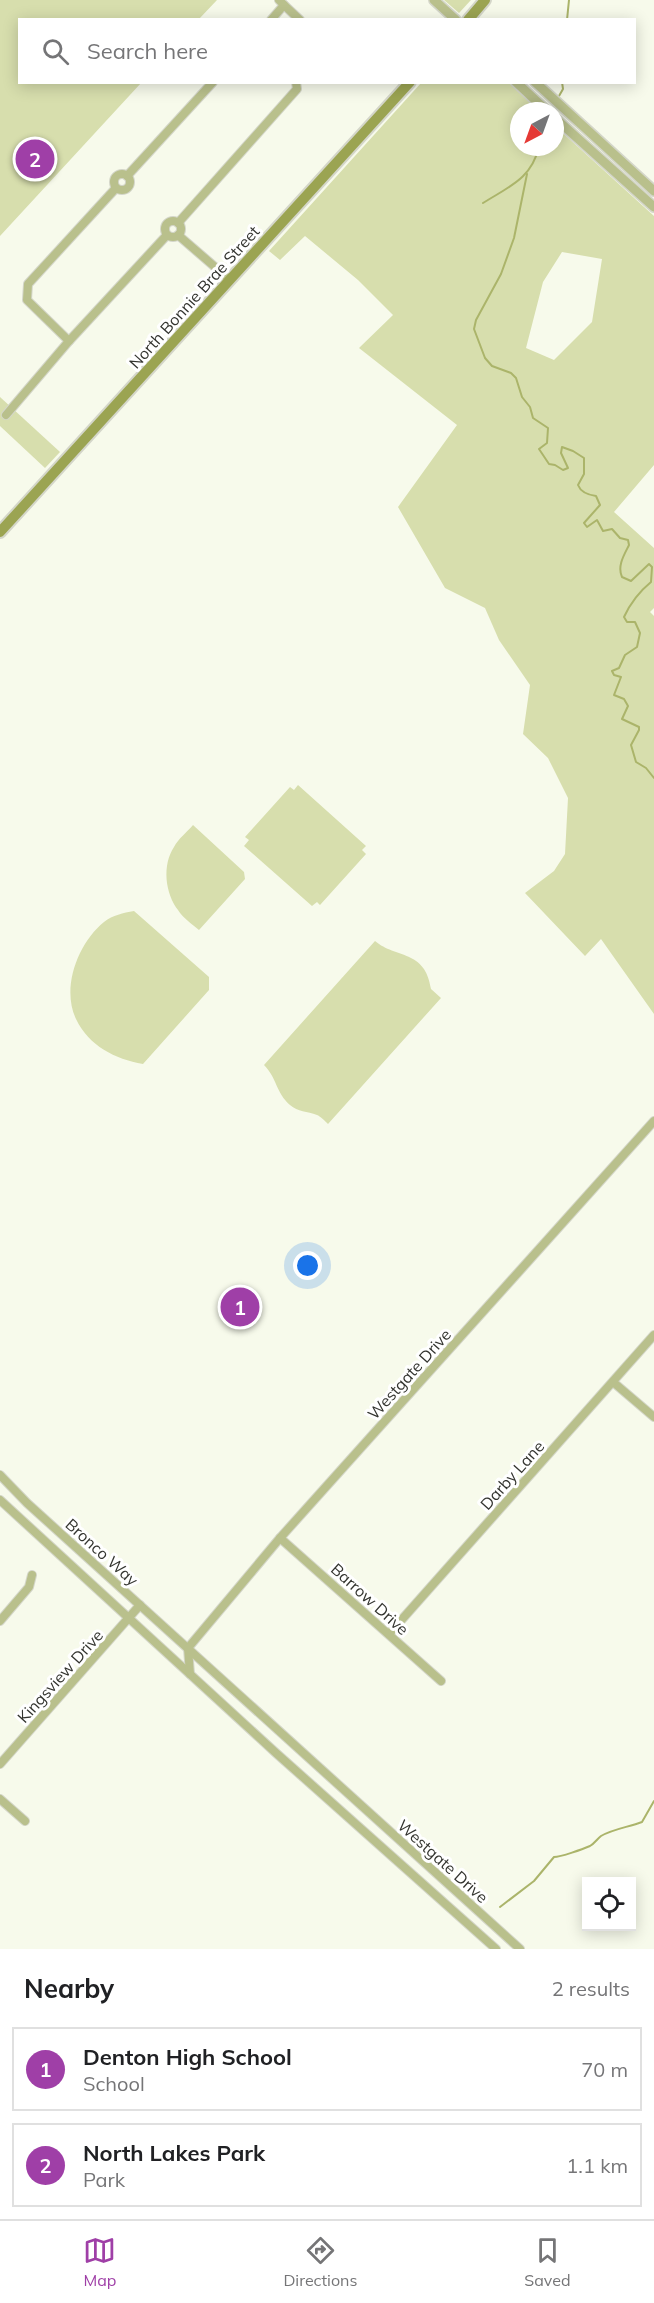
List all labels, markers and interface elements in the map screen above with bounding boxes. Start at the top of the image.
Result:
search box [18,18,636,84]
icon: search [39,35,72,68]
text: Search here [87,37,208,65]
north arrow [510,102,564,156]
pin: 2 [15,136,54,182]
street label: North Bonnie Brae Street [125,221,264,373]
your location [293,1251,322,1280]
pin: 1 [220,1284,260,1330]
street label: Westgate Drive [363,1324,455,1424]
street label: Darby Lane [476,1436,548,1514]
street label: Bronco Way [61,1514,143,1590]
street label: Barrow Drive [327,1559,413,1639]
street label: Kingsview Drive [13,1625,107,1727]
street label: Westgate Drive [393,1815,493,1907]
map controls [582,1877,636,1931]
button: locate [582,1877,636,1931]
text: Nearby [24,1972,114,2005]
text: 2 results [552,1976,630,2001]
text: Denton High School [83,2043,292,2071]
text: 1 [40,2057,52,2082]
text: 70 m [581,2057,628,2082]
text: School [83,2071,145,2096]
text: North Lakes Park [83,2139,265,2167]
text: 2 [40,2153,52,2178]
text: 1.1 km [566,2153,628,2178]
text: Park [83,2167,125,2192]
tab: Map [83,2234,116,2290]
tab: Directions [283,2234,357,2290]
tab: Saved [524,2234,571,2290]

